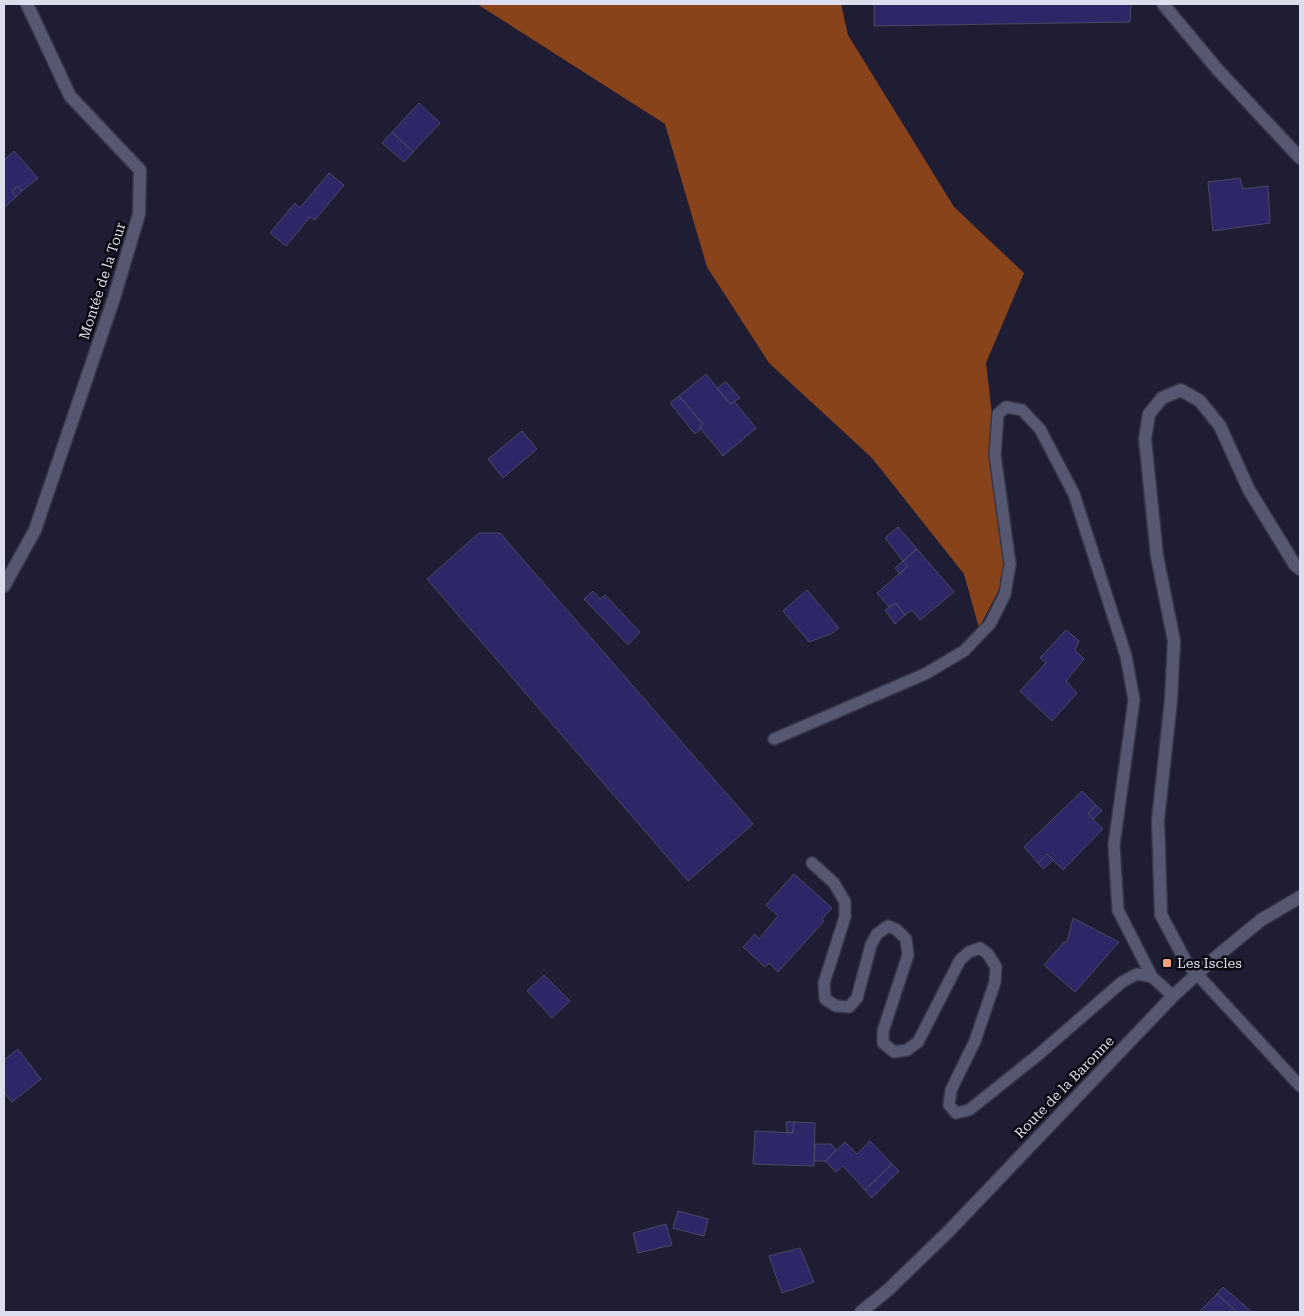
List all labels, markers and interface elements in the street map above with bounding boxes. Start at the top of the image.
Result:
street label: Montée de la Tour [76,220,129,342]
place label: Les Iscles [1177,955,1242,971]
marker: Les Iscles [1161,957,1173,969]
street label: Route de la Baronne [1011,1032,1117,1141]

